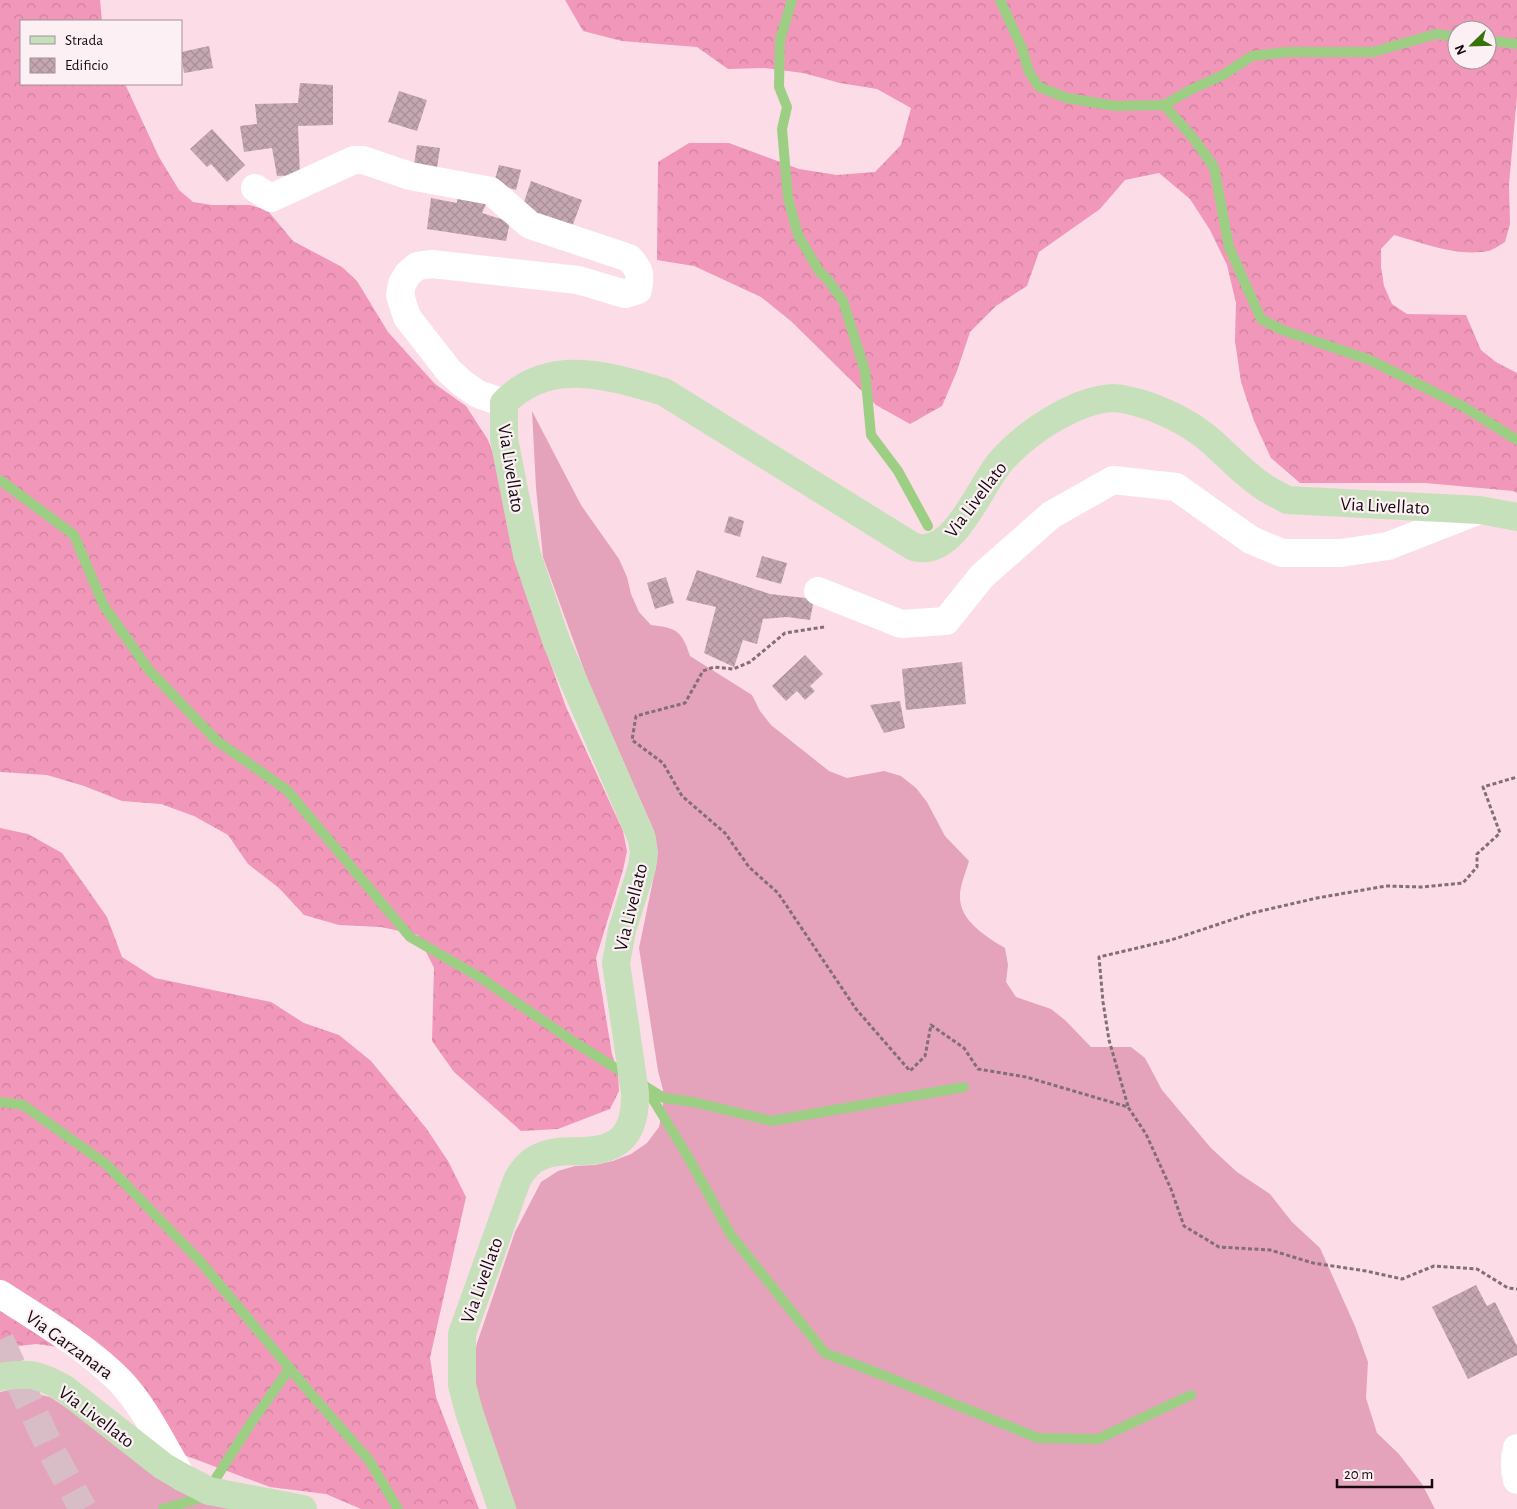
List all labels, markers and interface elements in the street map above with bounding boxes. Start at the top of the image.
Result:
legend [20,20,182,85]
north arrow [1447,20,1497,70]
text: Strada [65,33,103,48]
text: N [1453,42,1469,57]
text: Edificio [65,58,108,73]
street label: Via Livellato [494,423,527,514]
street label: Via Livellato [942,458,1011,541]
street label: Via Livellato [1340,495,1430,518]
street label: Via Livellato [611,862,652,953]
street label: Via Livellato [458,1235,507,1326]
street label: Via Garzanara [22,1307,116,1383]
street label: Via Livellato [55,1383,138,1452]
scale bar [1337,1456,1432,1488]
text: 20 m [1344,1467,1373,1482]

